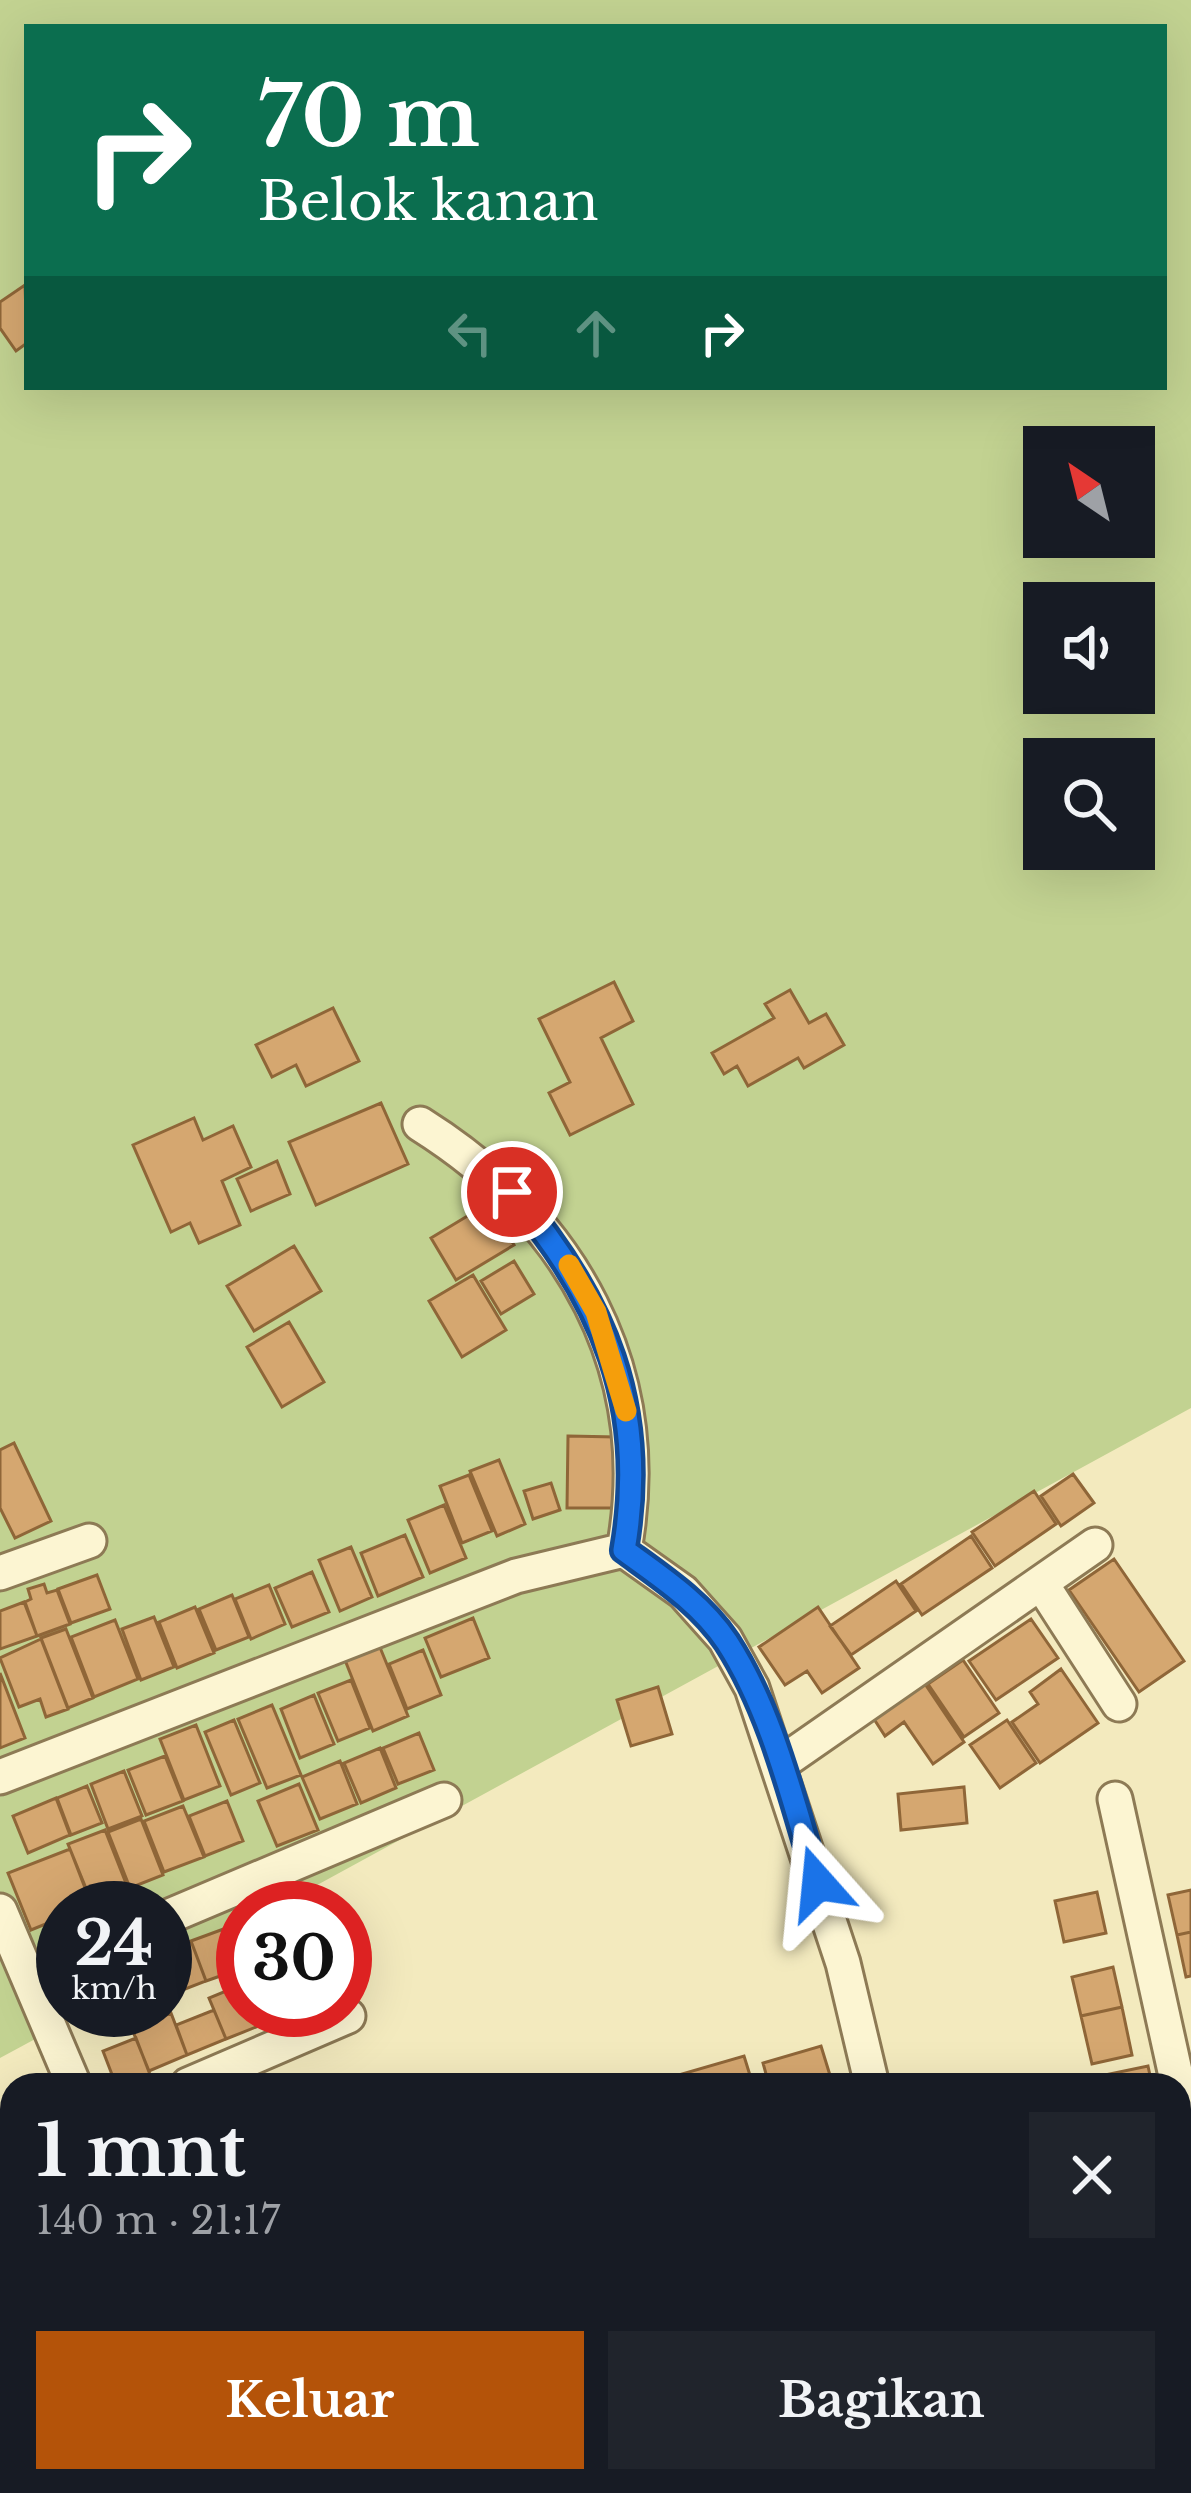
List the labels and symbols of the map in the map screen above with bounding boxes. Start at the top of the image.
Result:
north arrow [1023,426,1155,558]
pin [461,1141,563,1243]
position arrow [755,1820,881,1946]
speed limit sign: 30 [216,1881,372,2037]

